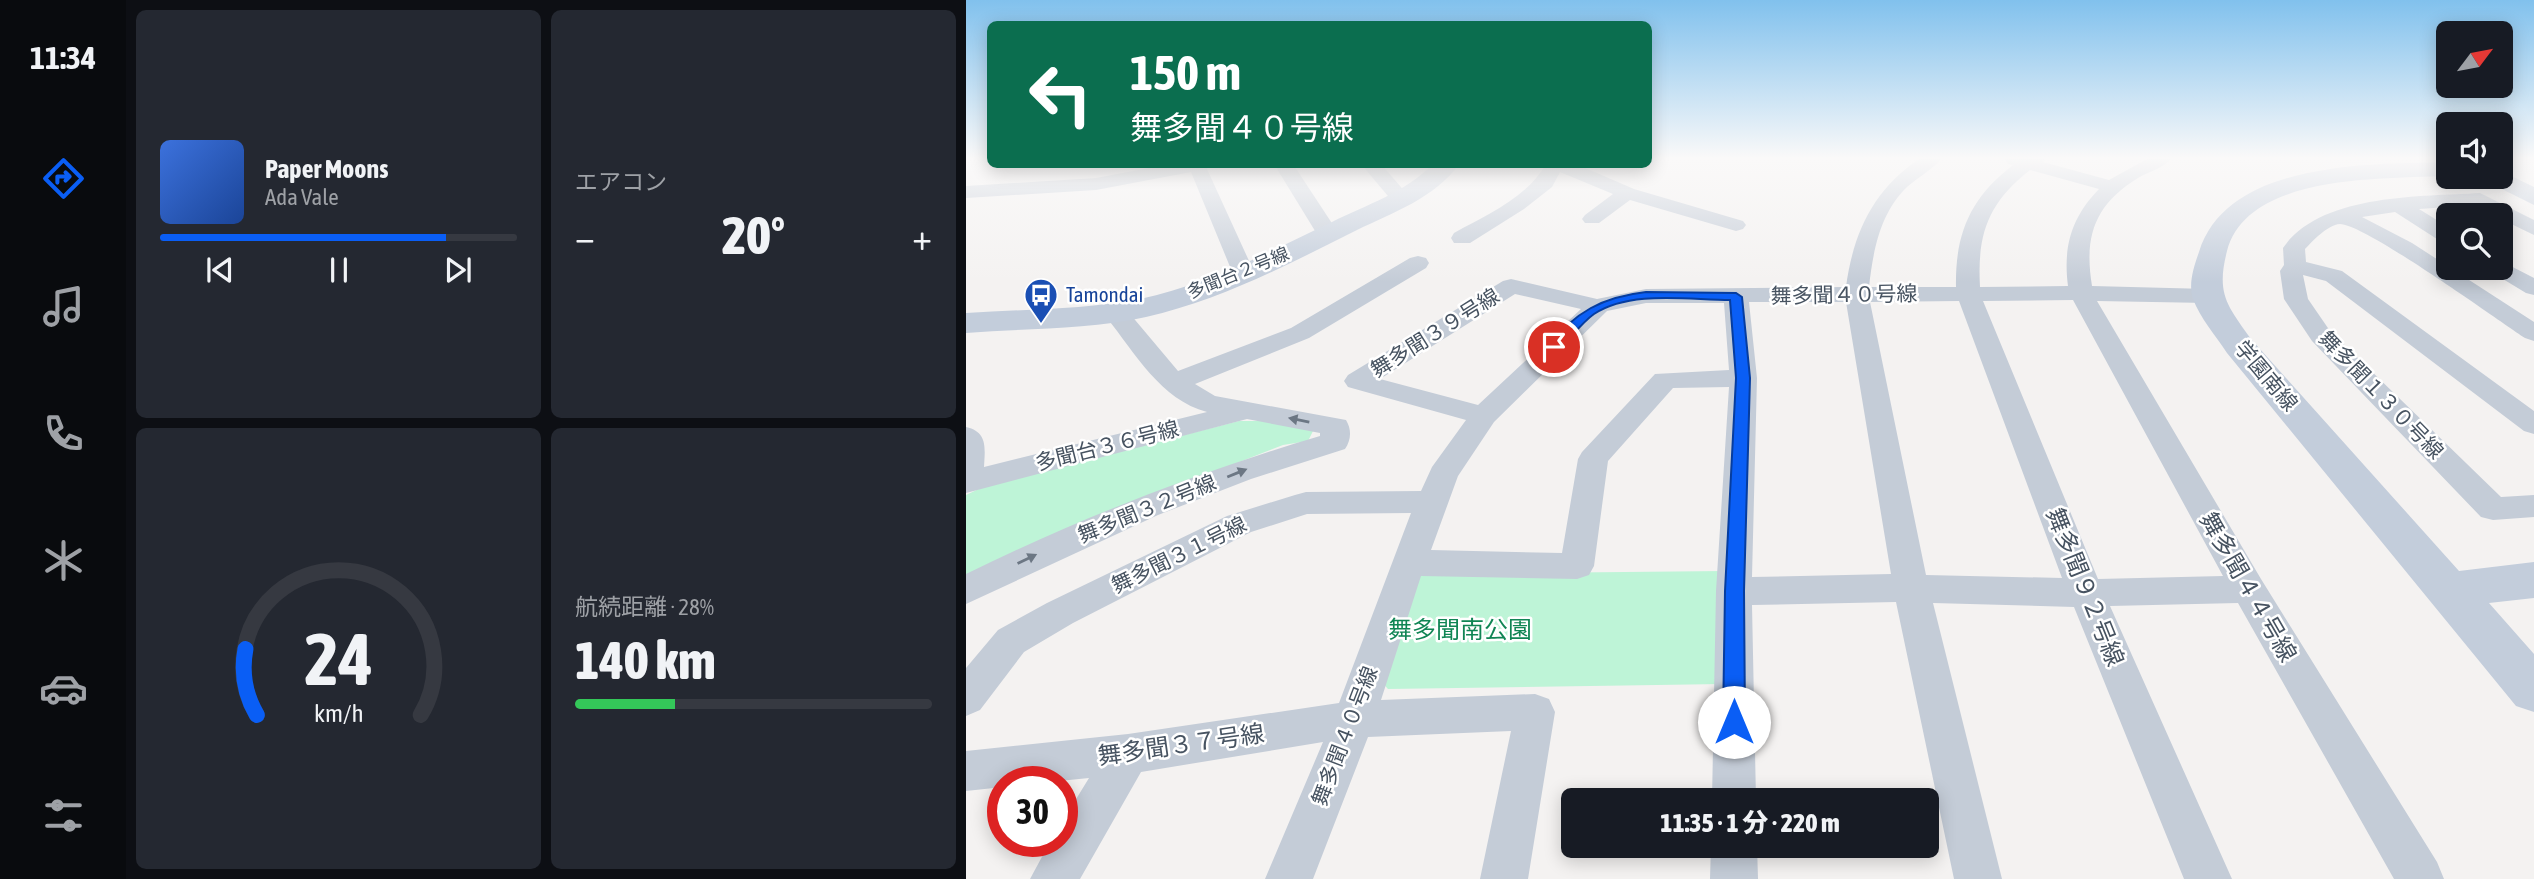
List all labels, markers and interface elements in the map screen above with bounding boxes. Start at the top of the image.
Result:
north arrow [2436,21,2513,98]
map controls [2436,21,2513,280]
text: 11:34 [30,39,96,76]
text: 150 m [1130,44,1241,100]
icon: left [1015,49,1106,140]
text: 舞多聞４０号線 [1130,109,1354,146]
button: sound [2436,112,2513,189]
icon: directions [39,154,88,203]
text: Paper Moons [265,154,388,184]
text: エアコン [575,169,667,195]
text: Ada Vale [265,184,339,210]
button: search [2436,203,2513,280]
text: 20° [722,205,785,265]
text: − [575,215,595,258]
text: + [912,215,932,258]
street label: 多聞台２号線 [1184,243,1292,303]
icon: previous [201,251,239,289]
icon: pause [320,251,358,289]
icon: next [439,251,477,289]
bus stop icon: Tamondai [1022,276,1060,325]
street label: 舞多聞４０号線 [1770,281,1918,307]
icon: music [39,282,88,331]
place label: Tamondai [1066,282,1143,306]
street label: 舞多聞３９号線 [1366,283,1503,381]
pin [1524,317,1584,377]
street label: 舞多聞１３０号線 [2315,326,2449,463]
icon: arrive [1535,328,1573,366]
street label: 学園南線 [2231,335,2303,415]
icon: phone [39,409,88,458]
one-way arrow [1288,414,1310,425]
street label: 多聞台３６号線 [1033,416,1181,474]
one-way arrow [1227,467,1248,478]
street label: 舞多聞３２号線 [1074,469,1219,547]
street label: 舞多聞９２号線 [2041,504,2129,670]
street label: 舞多聞４４号線 [2195,507,2302,666]
street label: 舞多聞３１号線 [1107,511,1250,597]
icon: climate [39,536,88,585]
one-way arrow [1017,554,1037,565]
text: 航続距離 · 28% [575,594,714,620]
park label: 舞多聞南公園 [1388,616,1532,643]
text: 24 [304,617,373,700]
text: 140 km [575,630,716,690]
street label: 舞多聞４０号線 [1307,663,1382,809]
icon: car [39,664,88,713]
position arrow [1697,685,1771,759]
text: km/h [314,698,363,726]
street label: 舞多聞３７号線 [1096,719,1266,770]
speed limit sign: 30 [987,766,1078,857]
icon: filters [39,791,88,840]
text: 11:35 · 1 分 · 220 m [1660,808,1840,838]

